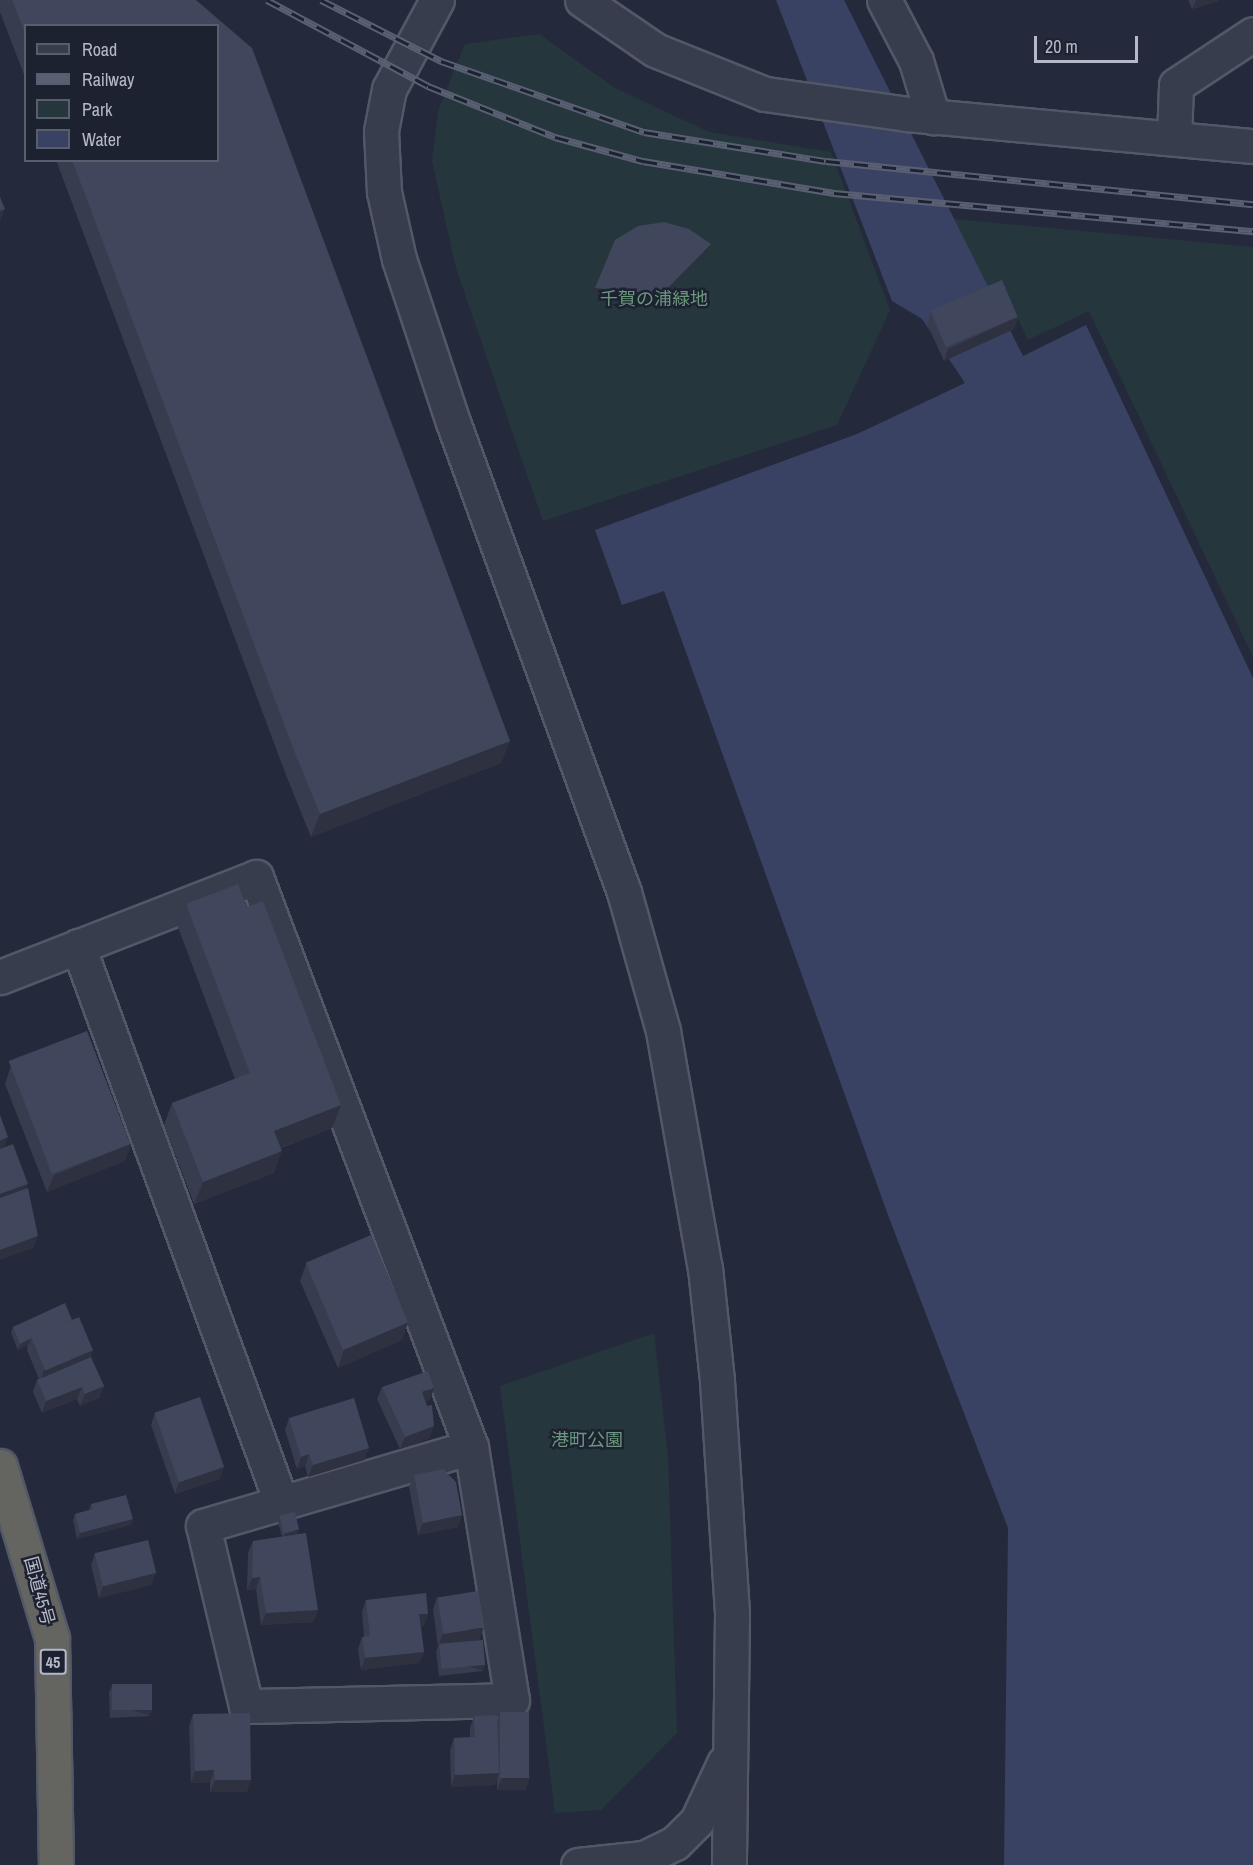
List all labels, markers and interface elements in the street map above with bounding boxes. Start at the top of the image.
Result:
legend [24,24,219,162]
scale bar [1037,24,1140,62]
text: 20 m [1045,34,1078,59]
text: Road [82,37,117,62]
text: Railway [82,67,135,92]
text: Park [82,97,112,122]
text: Water [82,127,121,152]
park label: 千賀の浦緑地 [600,288,708,310]
park label: 港町公園 [551,1429,623,1451]
street label: 国道45号 [19,1554,59,1628]
road number: 45 [40,1649,66,1675]

